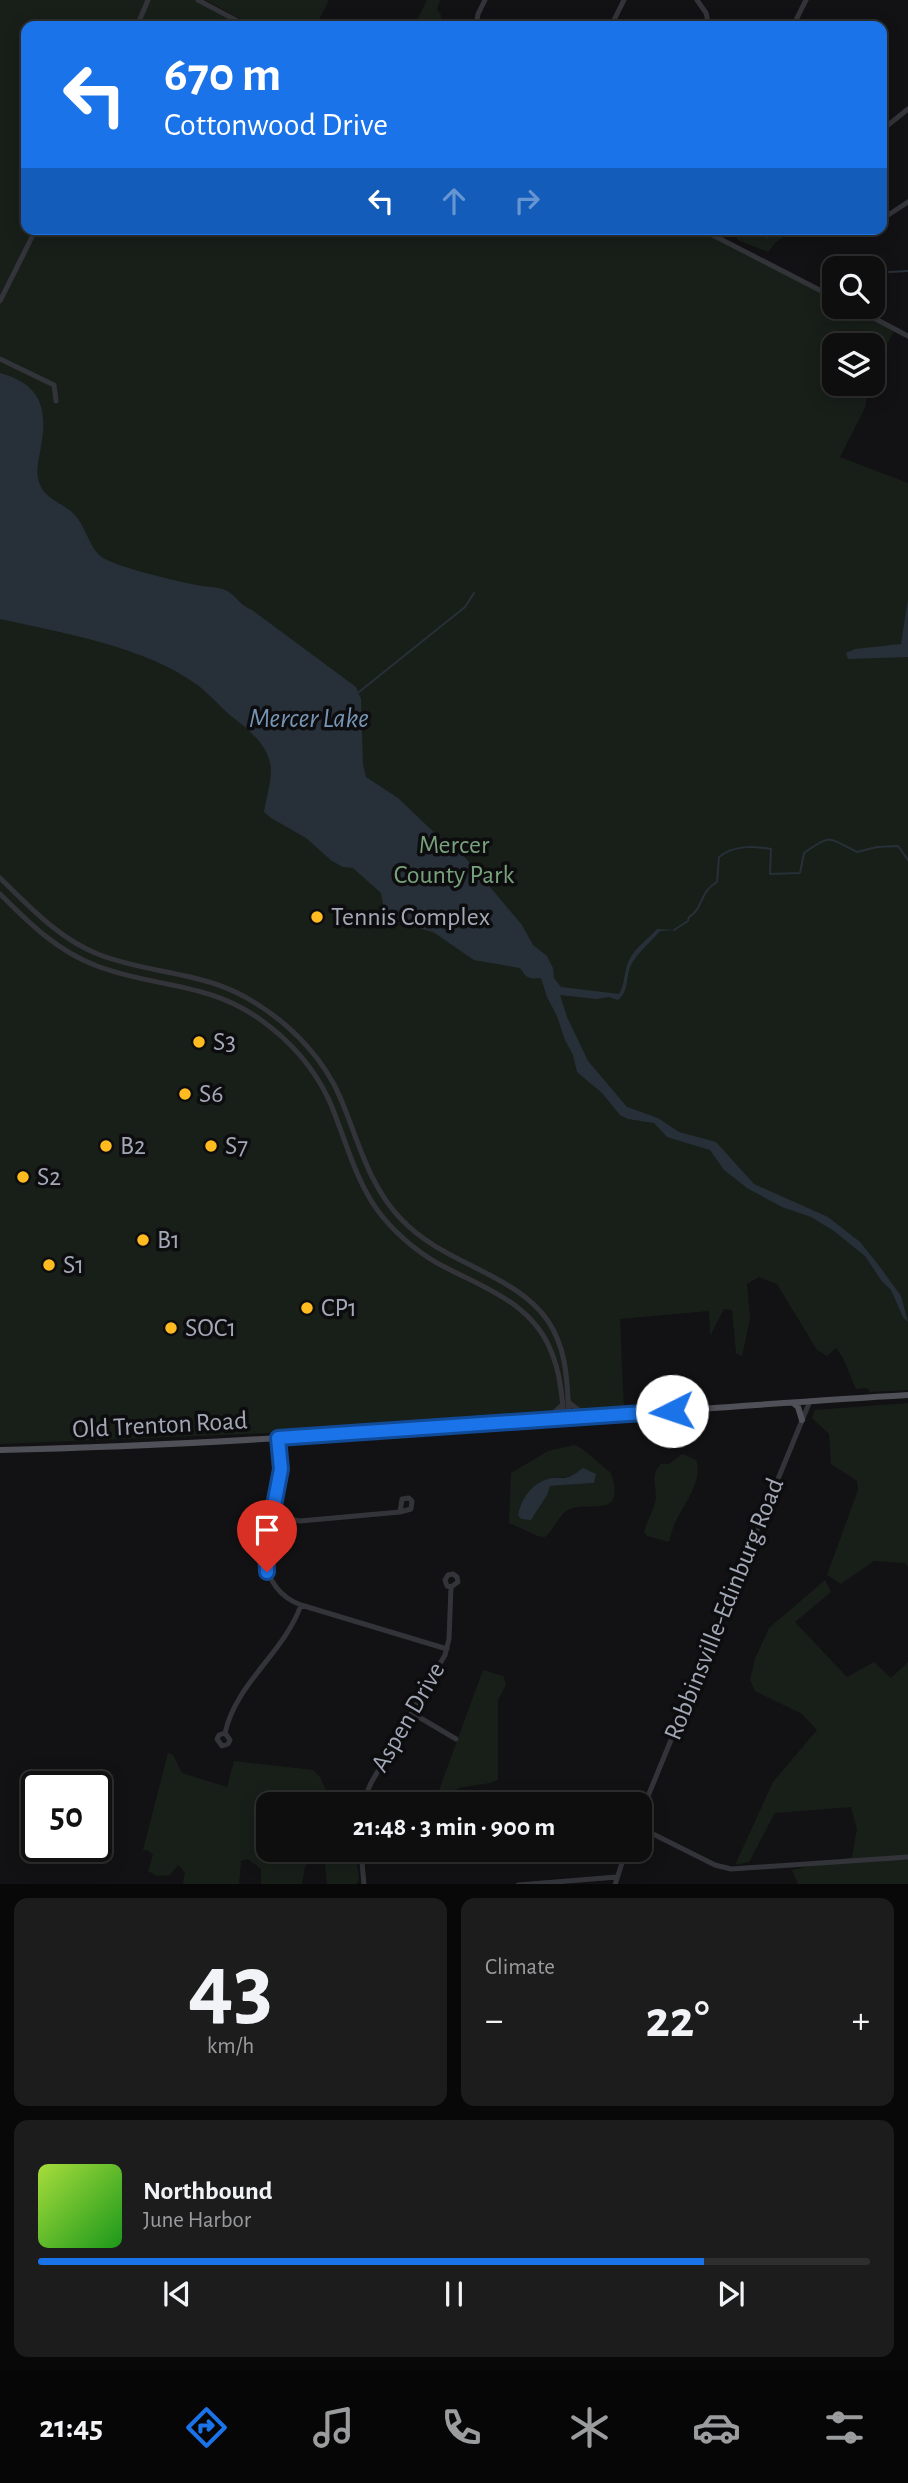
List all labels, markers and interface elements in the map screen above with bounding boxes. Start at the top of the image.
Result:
icon: left [49,49,140,140]
text: 670 m [164,51,281,100]
text: Cottonwood Drive [164,109,388,141]
icon: left [362,182,400,220]
icon: ahead [435,182,473,220]
icon: right [508,182,546,220]
map controls [822,256,885,396]
button: search [822,256,885,319]
button: layers [822,333,885,396]
water label: Mercer Lake [249,705,369,733]
park label: Mercer County Park [394,832,515,888]
place label: Tennis Complex [331,904,490,930]
marker: Tennis Complex [309,909,325,925]
place label: S3 [213,1029,236,1055]
marker: S3 [191,1034,207,1050]
place label: S6 [199,1081,224,1107]
marker: S6 [177,1086,193,1102]
place label: B2 [120,1133,146,1159]
place label: S7 [225,1133,248,1159]
marker: B2 [98,1138,114,1154]
marker: S7 [203,1138,219,1154]
place label: S2 [37,1164,61,1190]
marker: S2 [15,1169,31,1185]
place label: B1 [157,1227,180,1253]
marker: B1 [135,1232,151,1248]
place label: S1 [63,1252,84,1278]
marker: S1 [41,1257,57,1273]
place label: CP1 [321,1295,357,1321]
marker: CP1 [299,1300,315,1316]
place label: SOC1 [185,1315,236,1341]
marker: SOC1 [163,1320,179,1336]
position arrow [635,1374,709,1448]
street label: Old Trenton Road [72,1407,248,1443]
street label: Robbinsville-Edinburg Road [659,1474,789,1744]
pin [237,1500,297,1572]
icon: arrive [248,1511,286,1549]
street label: Aspen Drive [366,1658,450,1776]
speed limit sign: 50 [21,1771,112,1862]
text: 21:48 · 3 min · 900 m [353,1814,555,1840]
text: 43 [188,1942,273,2033]
text: Climate [485,1956,555,1979]
text: 22° [645,1994,710,2046]
text: − [485,2002,503,2040]
text: + [852,2002,870,2040]
text: km/h [207,2035,254,2058]
text: Northbound [143,2178,272,2204]
text: June Harbor [143,2209,251,2232]
icon: previous [158,2275,196,2313]
icon: pause [435,2275,473,2313]
icon: next [712,2275,750,2313]
icon: directions [182,2403,231,2452]
icon: music [309,2403,358,2452]
icon: phone [437,2403,486,2452]
icon: climate [565,2403,614,2452]
icon: car [692,2403,741,2452]
icon: filters [820,2403,869,2452]
text: 21:45 [39,2411,103,2443]

